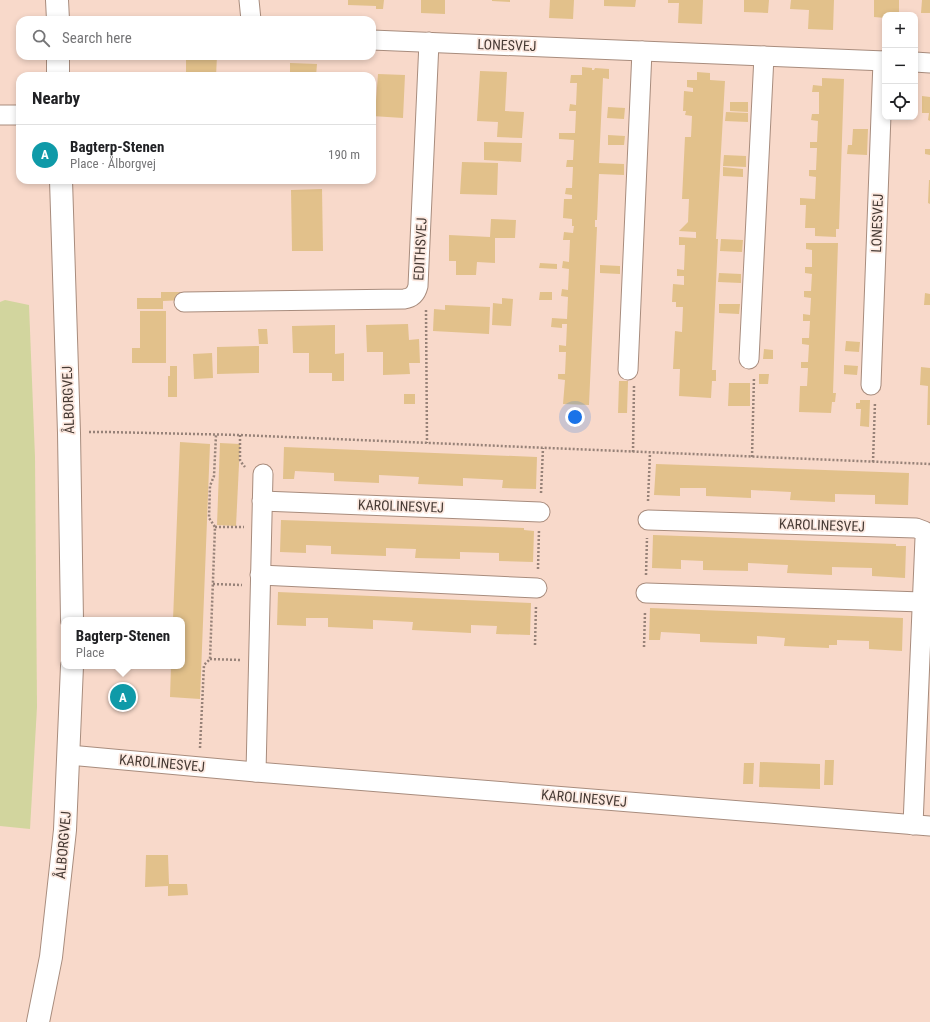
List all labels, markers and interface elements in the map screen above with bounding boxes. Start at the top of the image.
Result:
map controls [882,12,918,120]
button: + [882,12,918,48]
search box [16,16,376,60]
icon: search [30,27,52,49]
text: Search here [62,29,132,47]
street label: LONESVEJ [477,36,537,54]
button: − [882,48,918,84]
button: locate [882,84,918,120]
text: Nearby [32,88,80,108]
text: Bagterp-Stenen [70,138,164,156]
text: A [41,147,49,162]
text: 190 m [328,147,360,162]
text: Place · Ålborgvej [70,156,156,171]
street label: LONESVEJ [868,193,886,253]
street label: EDITHSVEJ [410,217,430,281]
street label: ÅLBORGVEJ [58,366,77,434]
your location [565,407,585,427]
street label: KAROLINESVEJ [358,497,444,515]
street label: KAROLINESVEJ [779,516,865,534]
popup [61,617,185,669]
text: Bagterp-Stenen [76,627,170,645]
text: Place [76,645,104,660]
pin: A [110,682,136,712]
street label: KAROLINESVEJ [118,751,206,775]
street label: KAROLINESVEJ [540,786,628,810]
street label: ÅLBORGVEJ [51,810,74,880]

